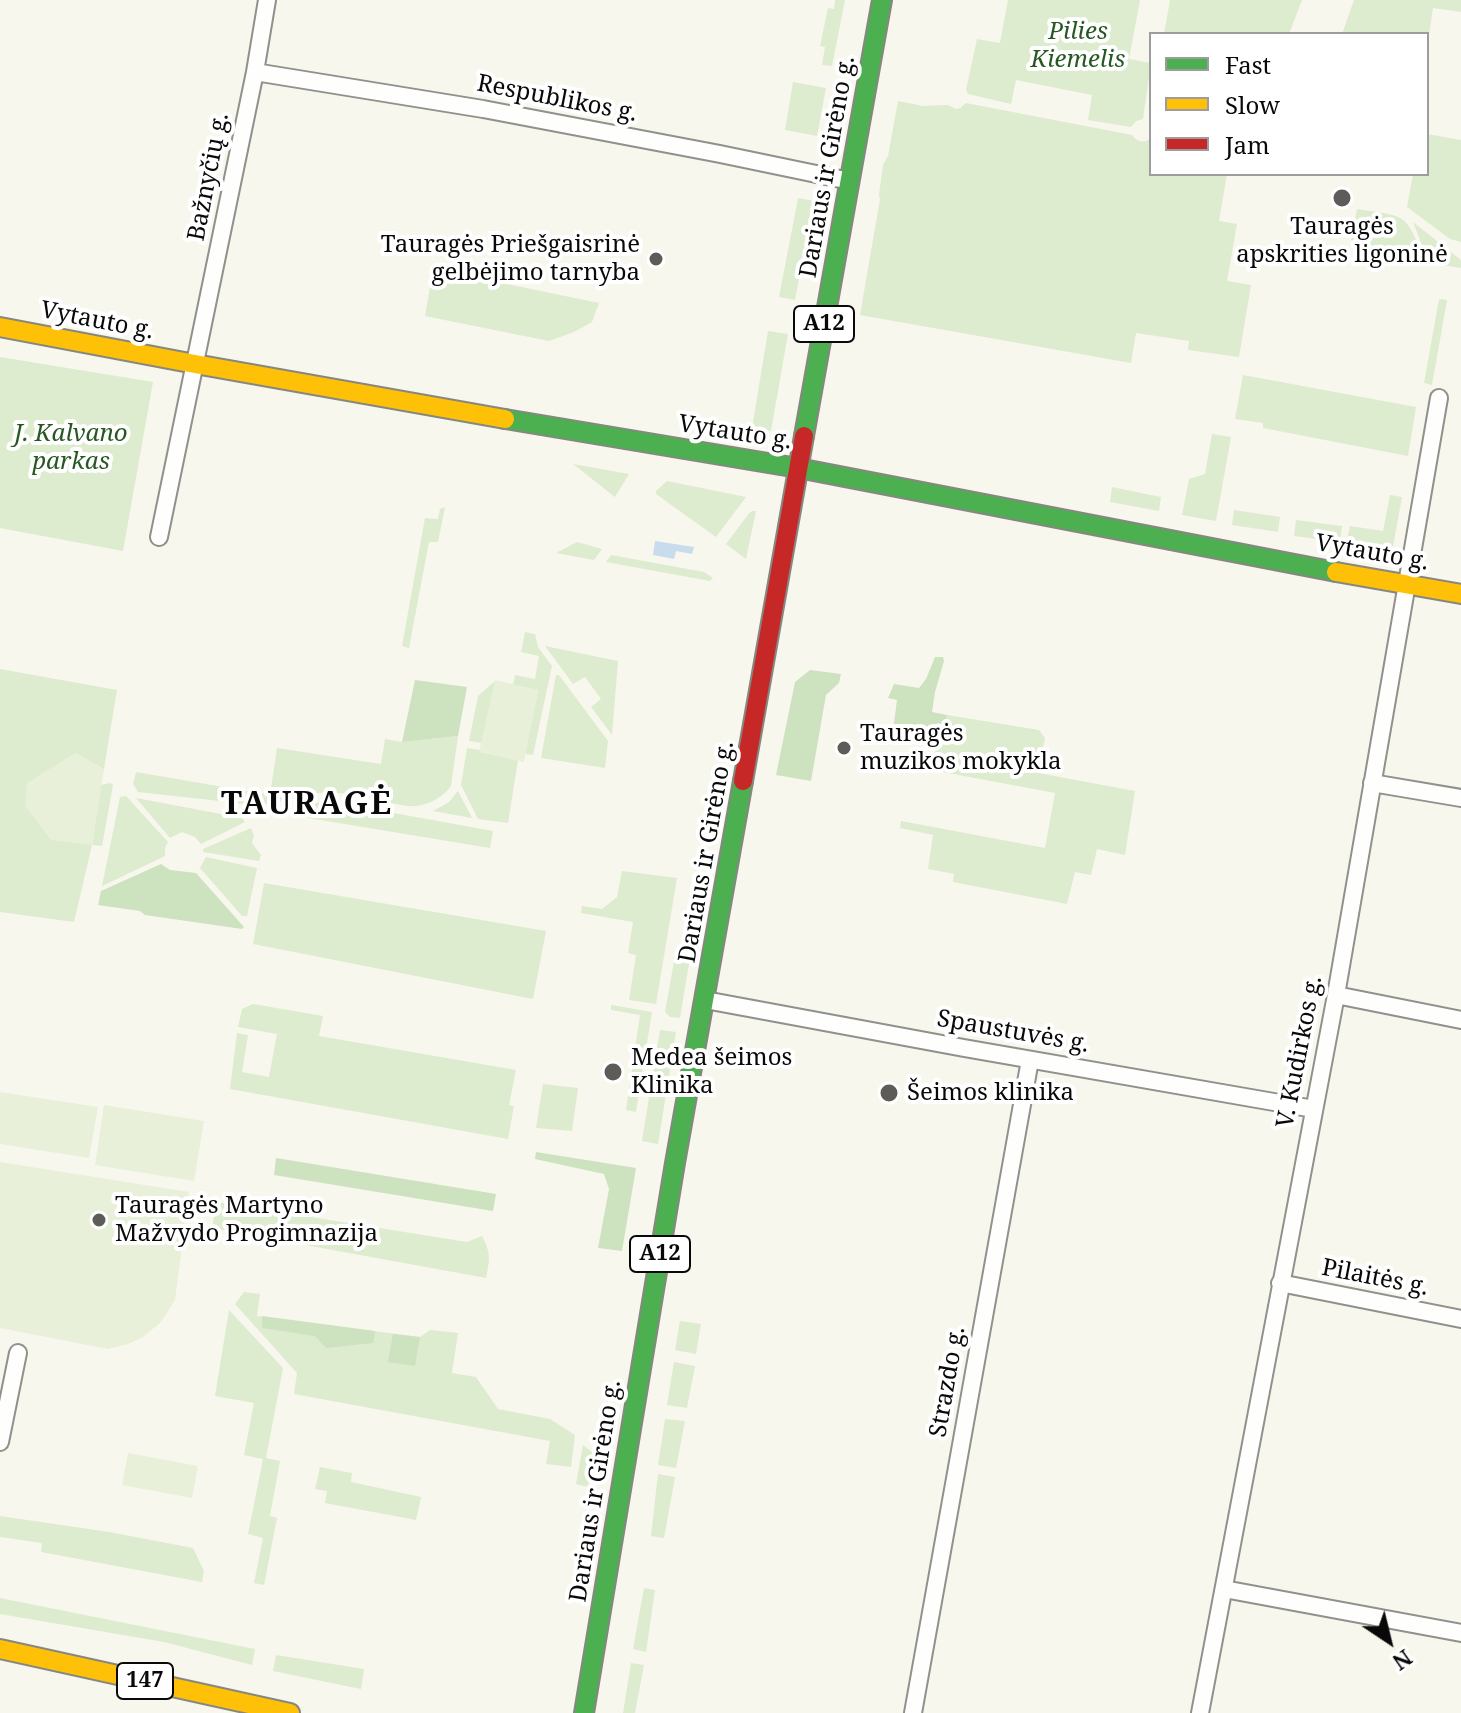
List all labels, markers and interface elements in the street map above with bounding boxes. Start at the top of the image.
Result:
park label: Pilies Kiemelis [1031,18,1125,74]
legend [1149,32,1429,176]
text: Fast [1225,48,1271,81]
street label: Dariaus ir Girėno g. [794,54,862,280]
street label: Respublikos g. [474,69,640,129]
text: Slow [1225,88,1280,121]
street label: Bažnyčių g. [182,110,236,244]
text: Jam [1225,128,1270,161]
marker: Tauragės apskrities ligoninė [1331,187,1353,209]
place label: Tauragės apskrities ligoninė [1236,213,1448,269]
place label: Tauragės Priešgaisrinė gelbėjimo tarnyba [381,231,640,287]
marker: Tauragės Priešgaisrinė gelbėjimo tarnyba [647,250,665,268]
street label: Vytauto g. [38,296,156,346]
road number: A12 [794,306,854,342]
street label: Vytauto g. [676,410,794,456]
park label: J. Kalvano parkas [14,420,128,476]
street label: Vytauto g. [1313,529,1431,577]
place label: Tauragės muzikos mokykla [860,720,1061,776]
street label: Dariaus ir Girėno g. [673,739,741,965]
marker: Tauragės muzikos mokykla [835,739,853,757]
district label: TAURAGĖ [221,786,393,824]
street label: V. Kudirkos g. [1271,973,1329,1131]
street label: Spaustuvės g. [935,1004,1091,1060]
place label: Medea šeimos Klinika [631,1044,792,1100]
marker: Medea šeimos Klinika [602,1061,624,1083]
place label: Šeimos klinika [907,1079,1074,1107]
marker: Šeimos klinika [878,1082,900,1104]
place label: Tauragės Martyno Mažvydo Progimnazija [115,1192,378,1248]
marker: Tauragės Martyno Mažvydo Progimnazija [90,1211,108,1229]
road number: A12 [630,1236,690,1272]
street label: Pilaitės g. [1319,1254,1431,1302]
street label: Strazdo g. [924,1324,972,1440]
street label: Dariaus ir Girėno g. [564,1378,628,1604]
north arrow [1349,1601,1429,1681]
text: N [1387,1643,1418,1678]
road number: 147 [117,1663,173,1699]

